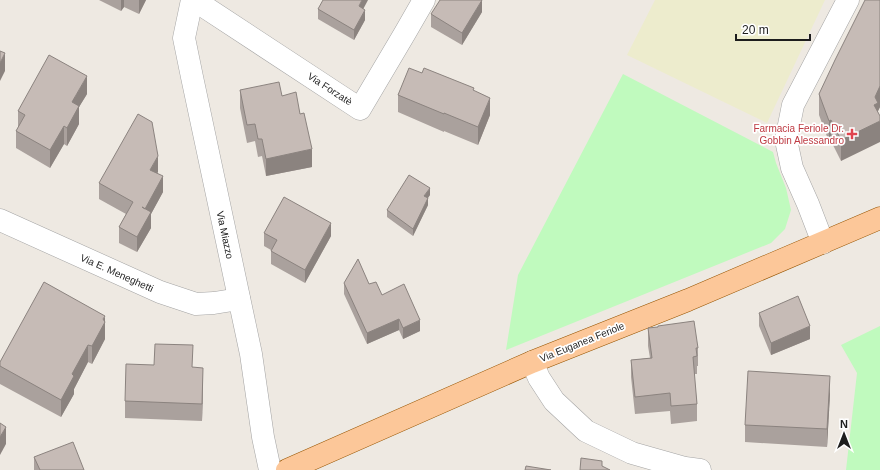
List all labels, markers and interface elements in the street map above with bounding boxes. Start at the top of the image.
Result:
scale bar [736,16,810,42]
text: 20 m [742,23,769,37]
street label: Via Forzatè [306,71,355,108]
place label: Farmacia Feriole Dr. Gobbin Alessandro [753,123,844,146]
marker: Farmacia Feriole Dr. Gobbin Alessandro [847,129,857,139]
street label: Via Miazzo [215,210,236,260]
street label: Via E. Meneghetti [79,252,155,294]
street label: Via Euganea Feriole [538,320,626,364]
north arrow [824,414,864,454]
text: N [840,418,848,430]

